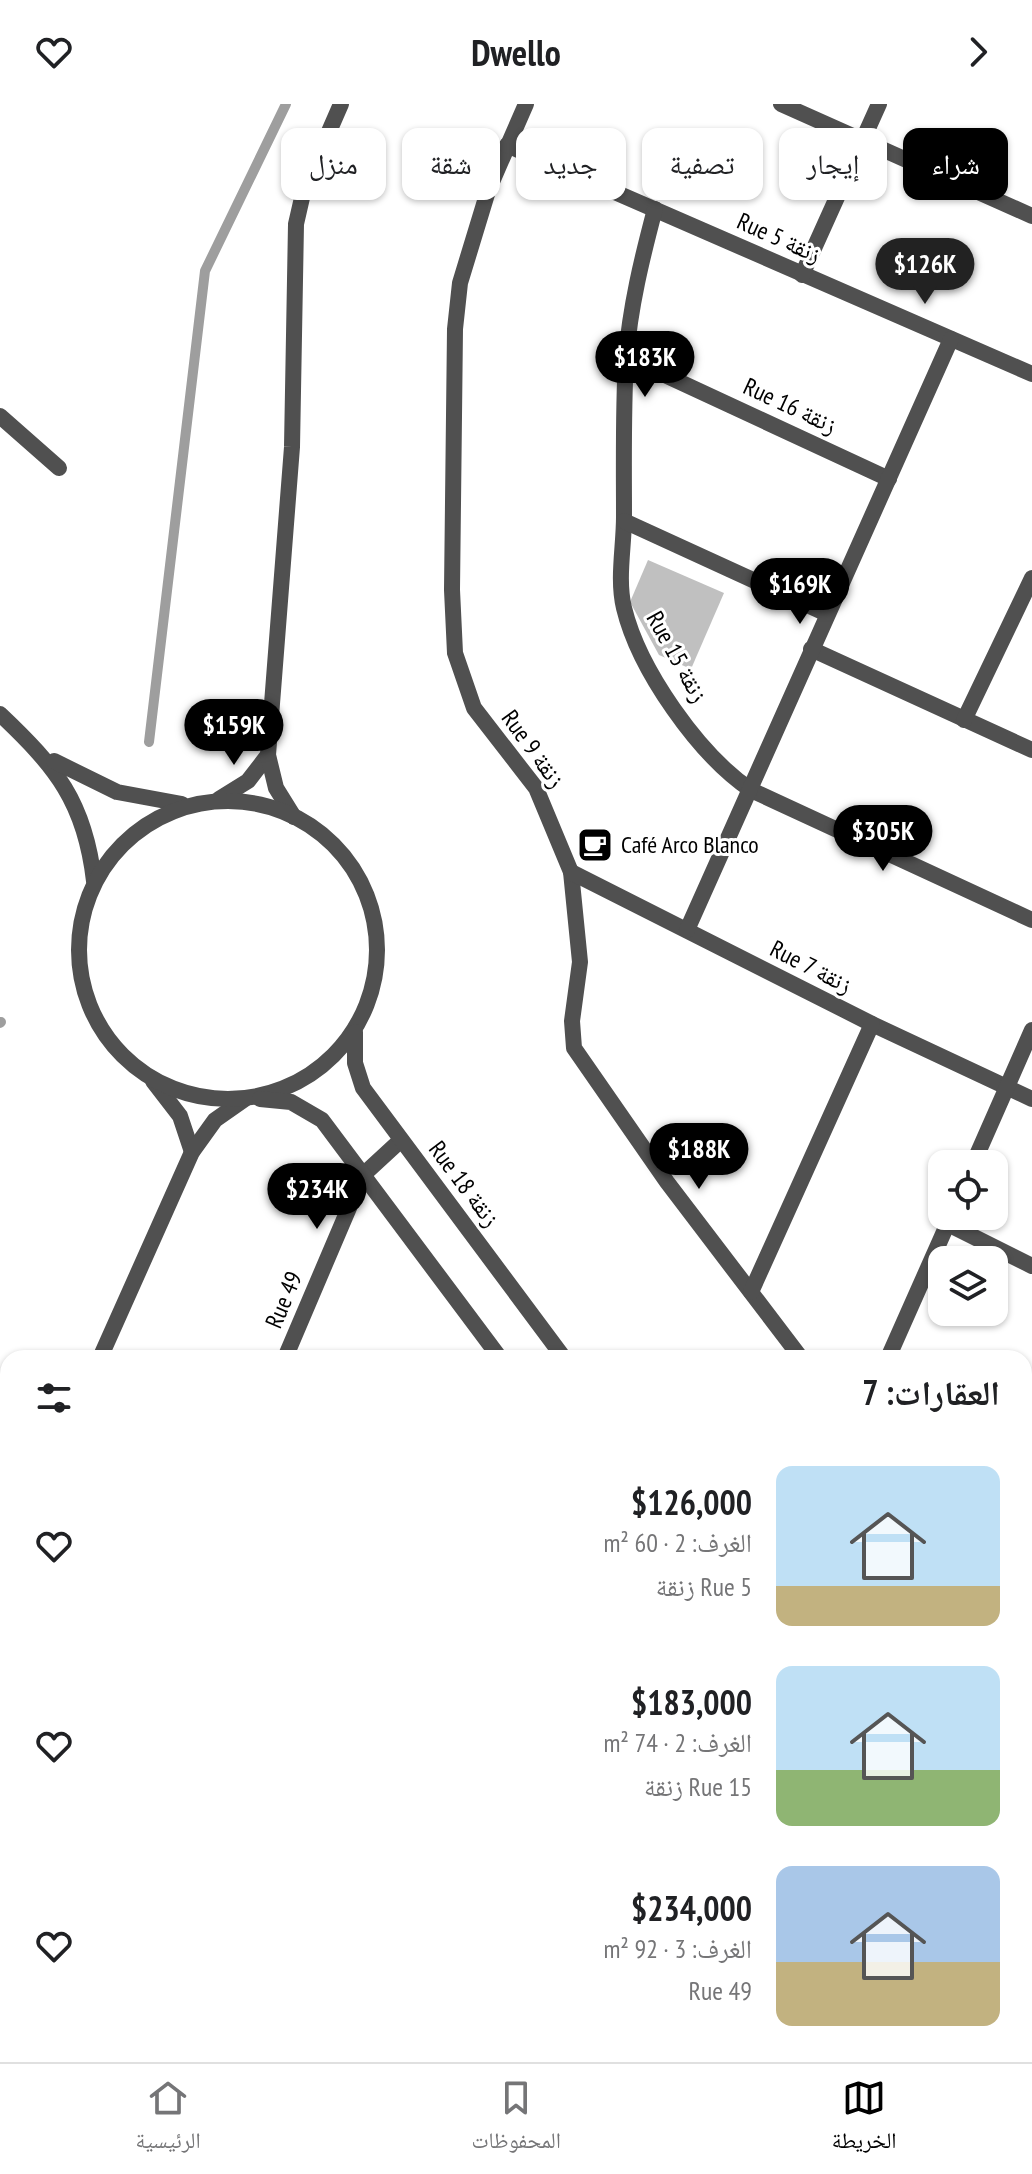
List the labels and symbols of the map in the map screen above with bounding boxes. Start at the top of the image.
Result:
street label: Rue 5 زنقة [732,205,826,270]
pin: $126K [869,238,981,306]
pin: $183K [589,331,701,399]
street label: Rue 16 زنقة [739,370,842,441]
pin: $169K [744,558,856,626]
street label: Rue 15 زنقة [640,606,715,708]
pin: $159K [178,699,290,767]
street label: Rue 9 زنقة [495,704,572,794]
pin: $305K [827,805,939,873]
cafe icon: Café Arco Blanco [576,826,614,864]
place label: Café Arco Blanco [621,829,759,860]
street label: Rue 7 زنقة [765,933,857,1000]
pin: $188K [643,1123,755,1191]
street label: Rue 18 زنقة [422,1135,507,1233]
pin: $234K [261,1163,373,1231]
street label: Rue 49 [258,1267,309,1333]

